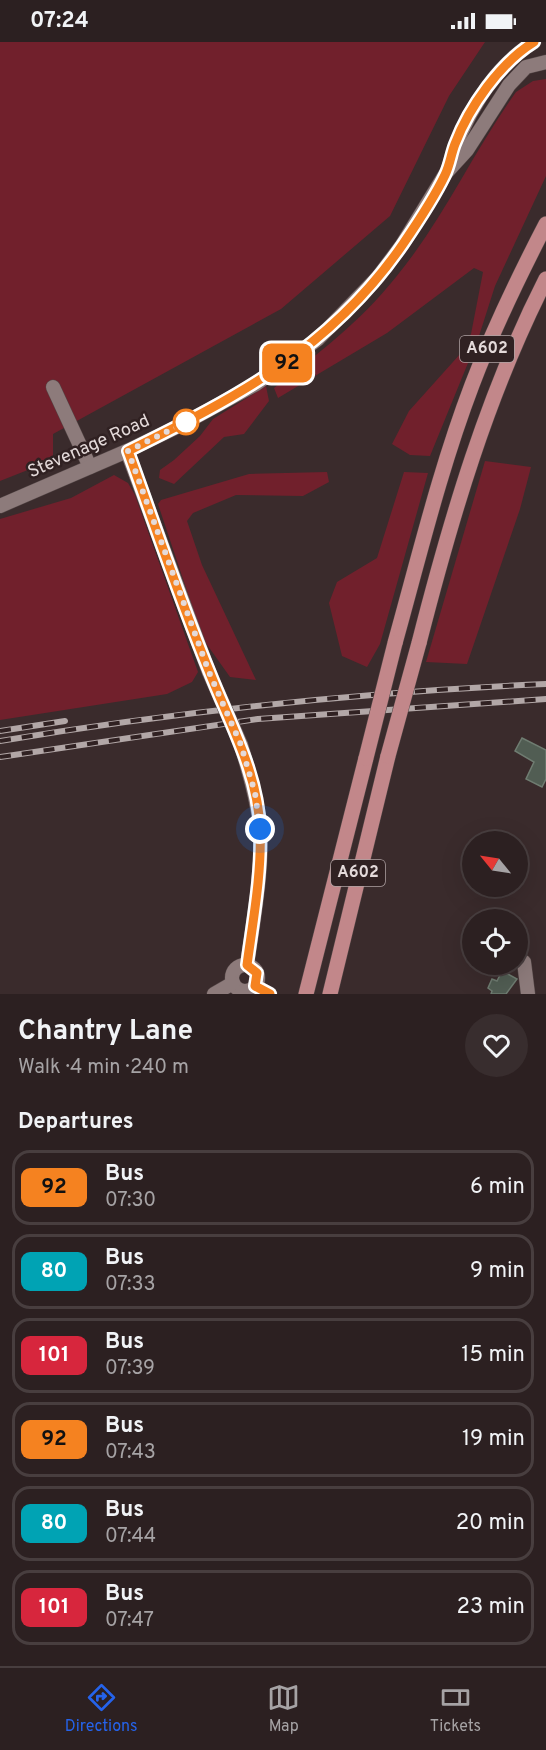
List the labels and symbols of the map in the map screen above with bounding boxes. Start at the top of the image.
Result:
road number: A602 [460,336,514,362]
line badge: 92 [260,344,314,382]
unlabelled marker [173,409,199,435]
street label: Stevenage Road [24,410,154,484]
your location [245,814,275,844]
north arrow [462,831,528,897]
road number: A602 [331,860,385,886]

